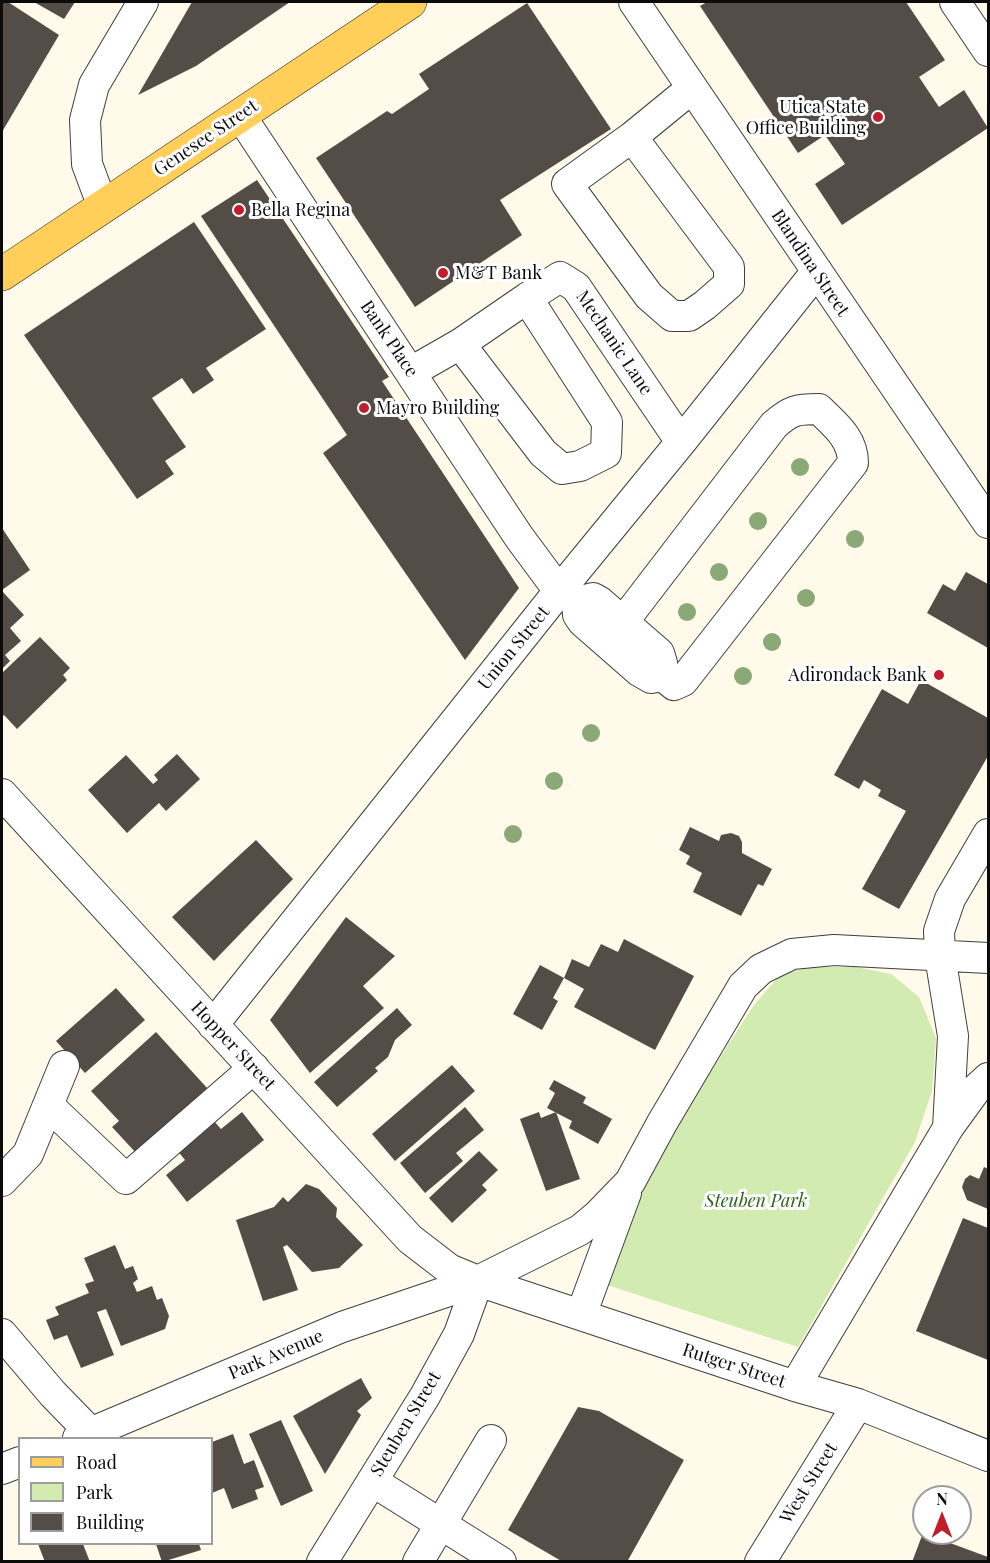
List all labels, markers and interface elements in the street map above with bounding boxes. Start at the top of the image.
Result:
street label: Genesee Street [150,95,262,181]
place label: Utica State Office Building [746,96,866,138]
marker: Utica State Office Building [871,110,885,124]
place label: Bella Regina [251,199,350,221]
marker: Bella Regina [232,203,246,217]
street label: Blandina Street [766,205,854,321]
place label: M&T Bank [455,262,542,284]
marker: M&T Bank [436,266,450,280]
street label: Mechanic Lane [571,287,657,399]
street label: Bank Place [356,297,422,381]
place label: Mayro Building [376,397,499,419]
marker: Mayro Building [357,401,371,415]
street label: Union Street [474,602,554,694]
place label: Adirondack Bank [788,664,927,686]
marker: Adirondack Bank [932,668,946,682]
street label: Hopper Street [186,997,280,1095]
park label: Steuben Park [705,1190,807,1212]
street label: Park Avenue [225,1325,327,1385]
street label: Rutger Street [680,1339,788,1393]
street label: Steuben Street [366,1368,446,1480]
legend [18,1437,213,1545]
street label: West Street [776,1439,842,1527]
text: Road [76,1450,117,1474]
text: Park [76,1480,113,1504]
north arrow [912,1485,972,1545]
text: N [936,1488,948,1509]
text: Building [76,1510,144,1534]

